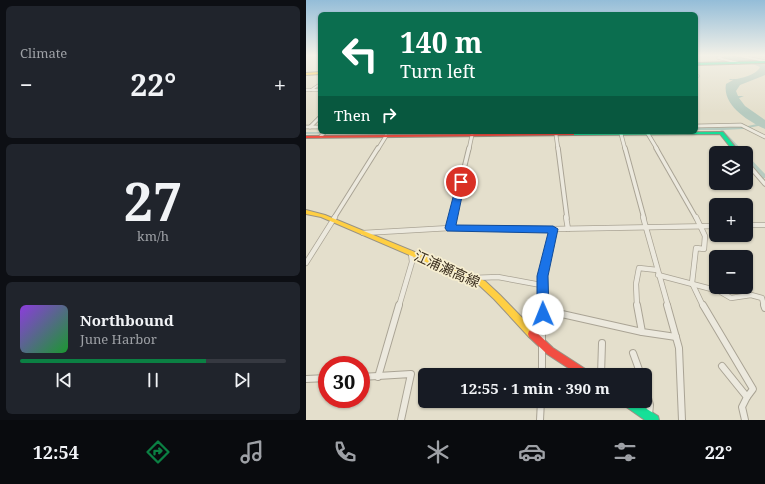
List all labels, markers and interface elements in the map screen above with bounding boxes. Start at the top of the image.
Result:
text: 140 m [400,23,482,61]
icon: left [334,28,386,80]
text: Climate [20,44,67,62]
text: Turn left [400,59,475,83]
text: 22° [130,64,176,105]
text: − [20,69,33,99]
text: + [274,69,286,99]
icon: right [378,104,400,126]
text: Then [334,105,370,125]
map controls [709,146,753,294]
button: layers [709,146,753,190]
text: 27 [124,165,182,236]
pin [444,165,478,199]
icon: arrive [450,171,472,193]
button: + [709,198,753,242]
text: km/h [137,227,169,245]
street label: 江浦瀬高線 [411,246,483,291]
button: − [709,250,753,294]
position arrow [522,293,564,335]
text: Northbound [80,310,174,330]
text: June Harbor [80,330,157,348]
speed limit sign: 30 [318,356,370,408]
icon: previous [53,369,75,391]
icon: pause [142,369,164,391]
icon: next [231,369,253,391]
text: 12:55 · 1 min · 390 m [460,378,610,398]
icon: directions [144,438,172,466]
icon: music [238,438,266,466]
icon: phone [331,438,359,466]
icon: climate [424,438,452,466]
icon: car [518,438,546,466]
icon: filters [611,438,639,466]
text: 12:54 [33,440,79,464]
text: 22° [705,440,732,464]

